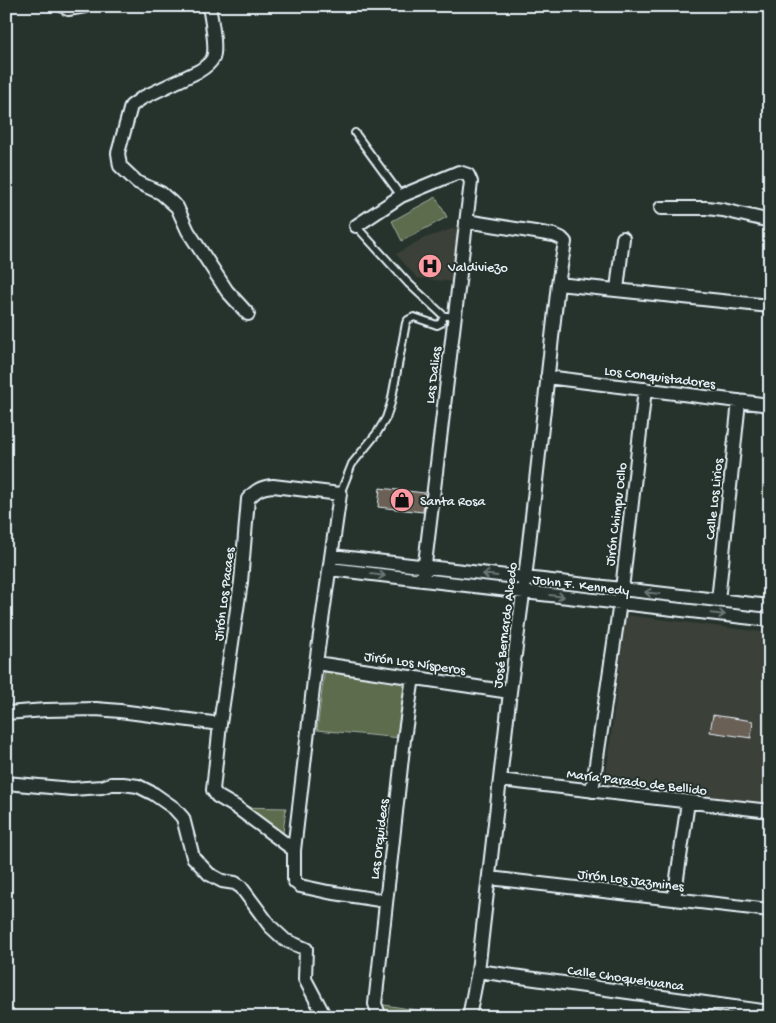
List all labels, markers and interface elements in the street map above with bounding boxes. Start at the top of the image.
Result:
hospital icon: Valdiviezo [417,253,443,279]
place label: Valdiviezo [447,260,508,277]
street label: Las Dalias [423,345,447,405]
street label: Los Conquistadores [603,363,717,394]
street label: Calle Los Lirios [703,457,728,541]
street label: Jirón Chimpu Ocllo [603,462,632,567]
shop icon: Santa Rosa [389,487,415,513]
place label: Santa Rosa [420,494,486,511]
street label: Jirón Los Pacaes [211,546,240,642]
street label: José Bernardo Alcedo [490,561,523,689]
one-way arrow [370,570,386,580]
one-way arrow [483,570,499,580]
street label: John F. Kennedy [531,572,630,601]
one-way arrow [644,588,660,598]
one-way arrow [548,591,564,601]
one-way arrow [710,609,726,619]
street label: Jirón Los Nísperos [363,649,467,680]
street label: María Parado de Bellido [565,766,708,801]
street label: Las Orquideas [367,797,394,881]
street label: Jirón Los Jazmines [577,867,686,897]
street label: Calle Choquehuanca [566,963,686,996]

